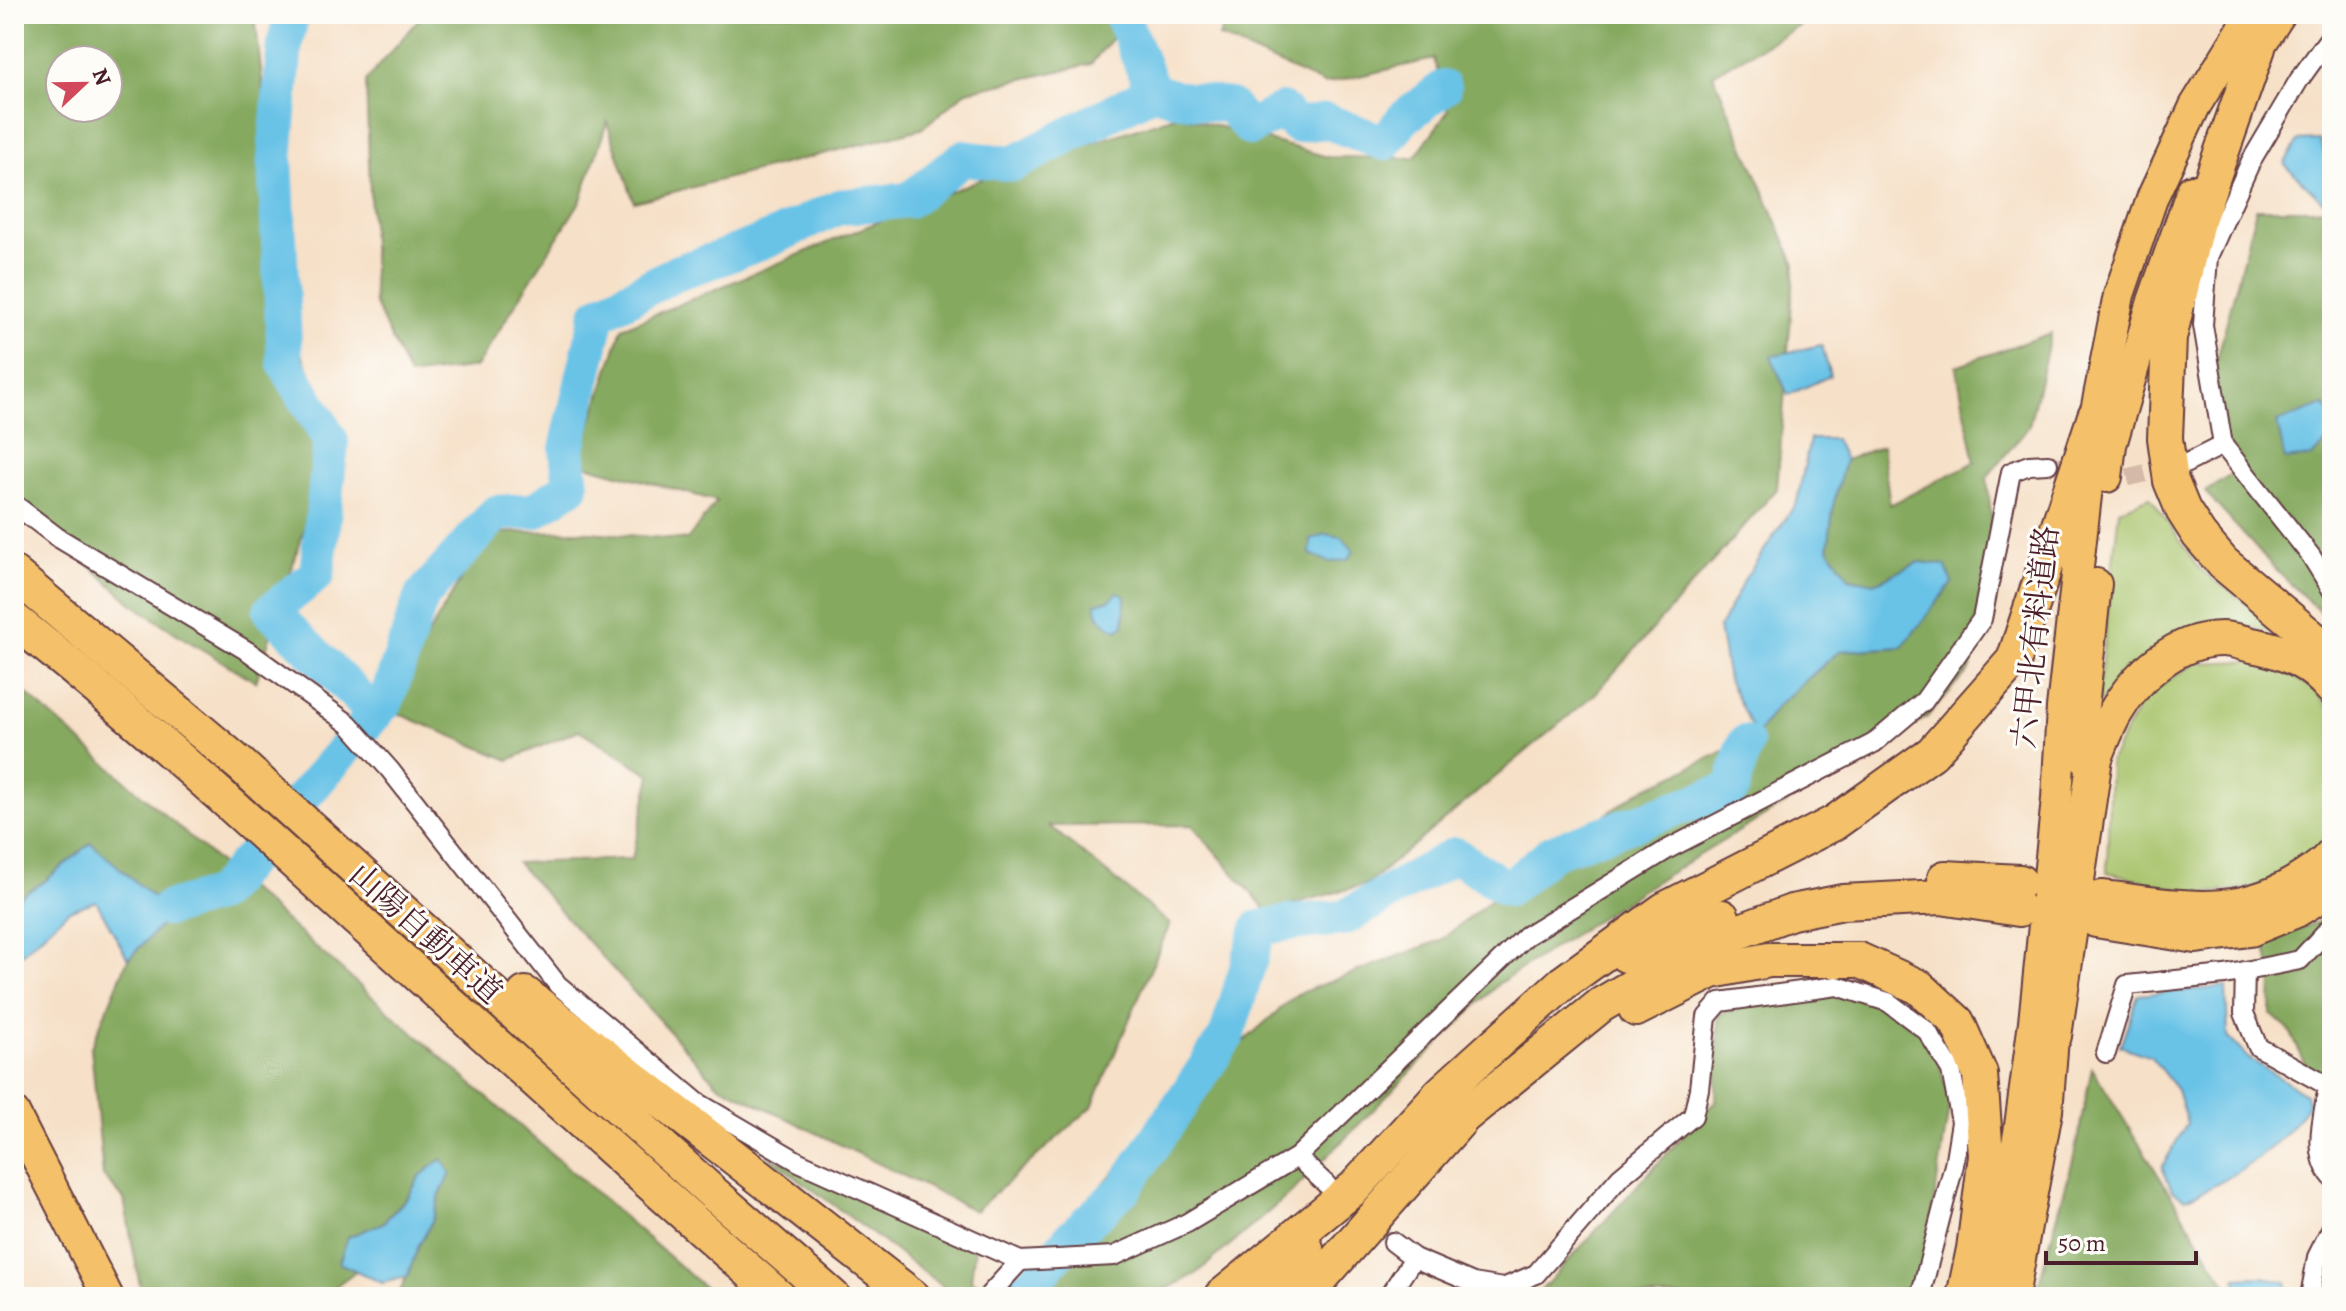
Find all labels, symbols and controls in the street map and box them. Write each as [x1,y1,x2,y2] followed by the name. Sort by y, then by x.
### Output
[44,44,124,124] north arrow
[85,64,119,90] text: N
[2001,523,2069,751] street label: 六甲北有料道路
[340,852,512,1014] street label: 山陽自動車道
[2046,1215,2196,1265] scale bar
[2058,1227,2106,1259] text: 50 m

